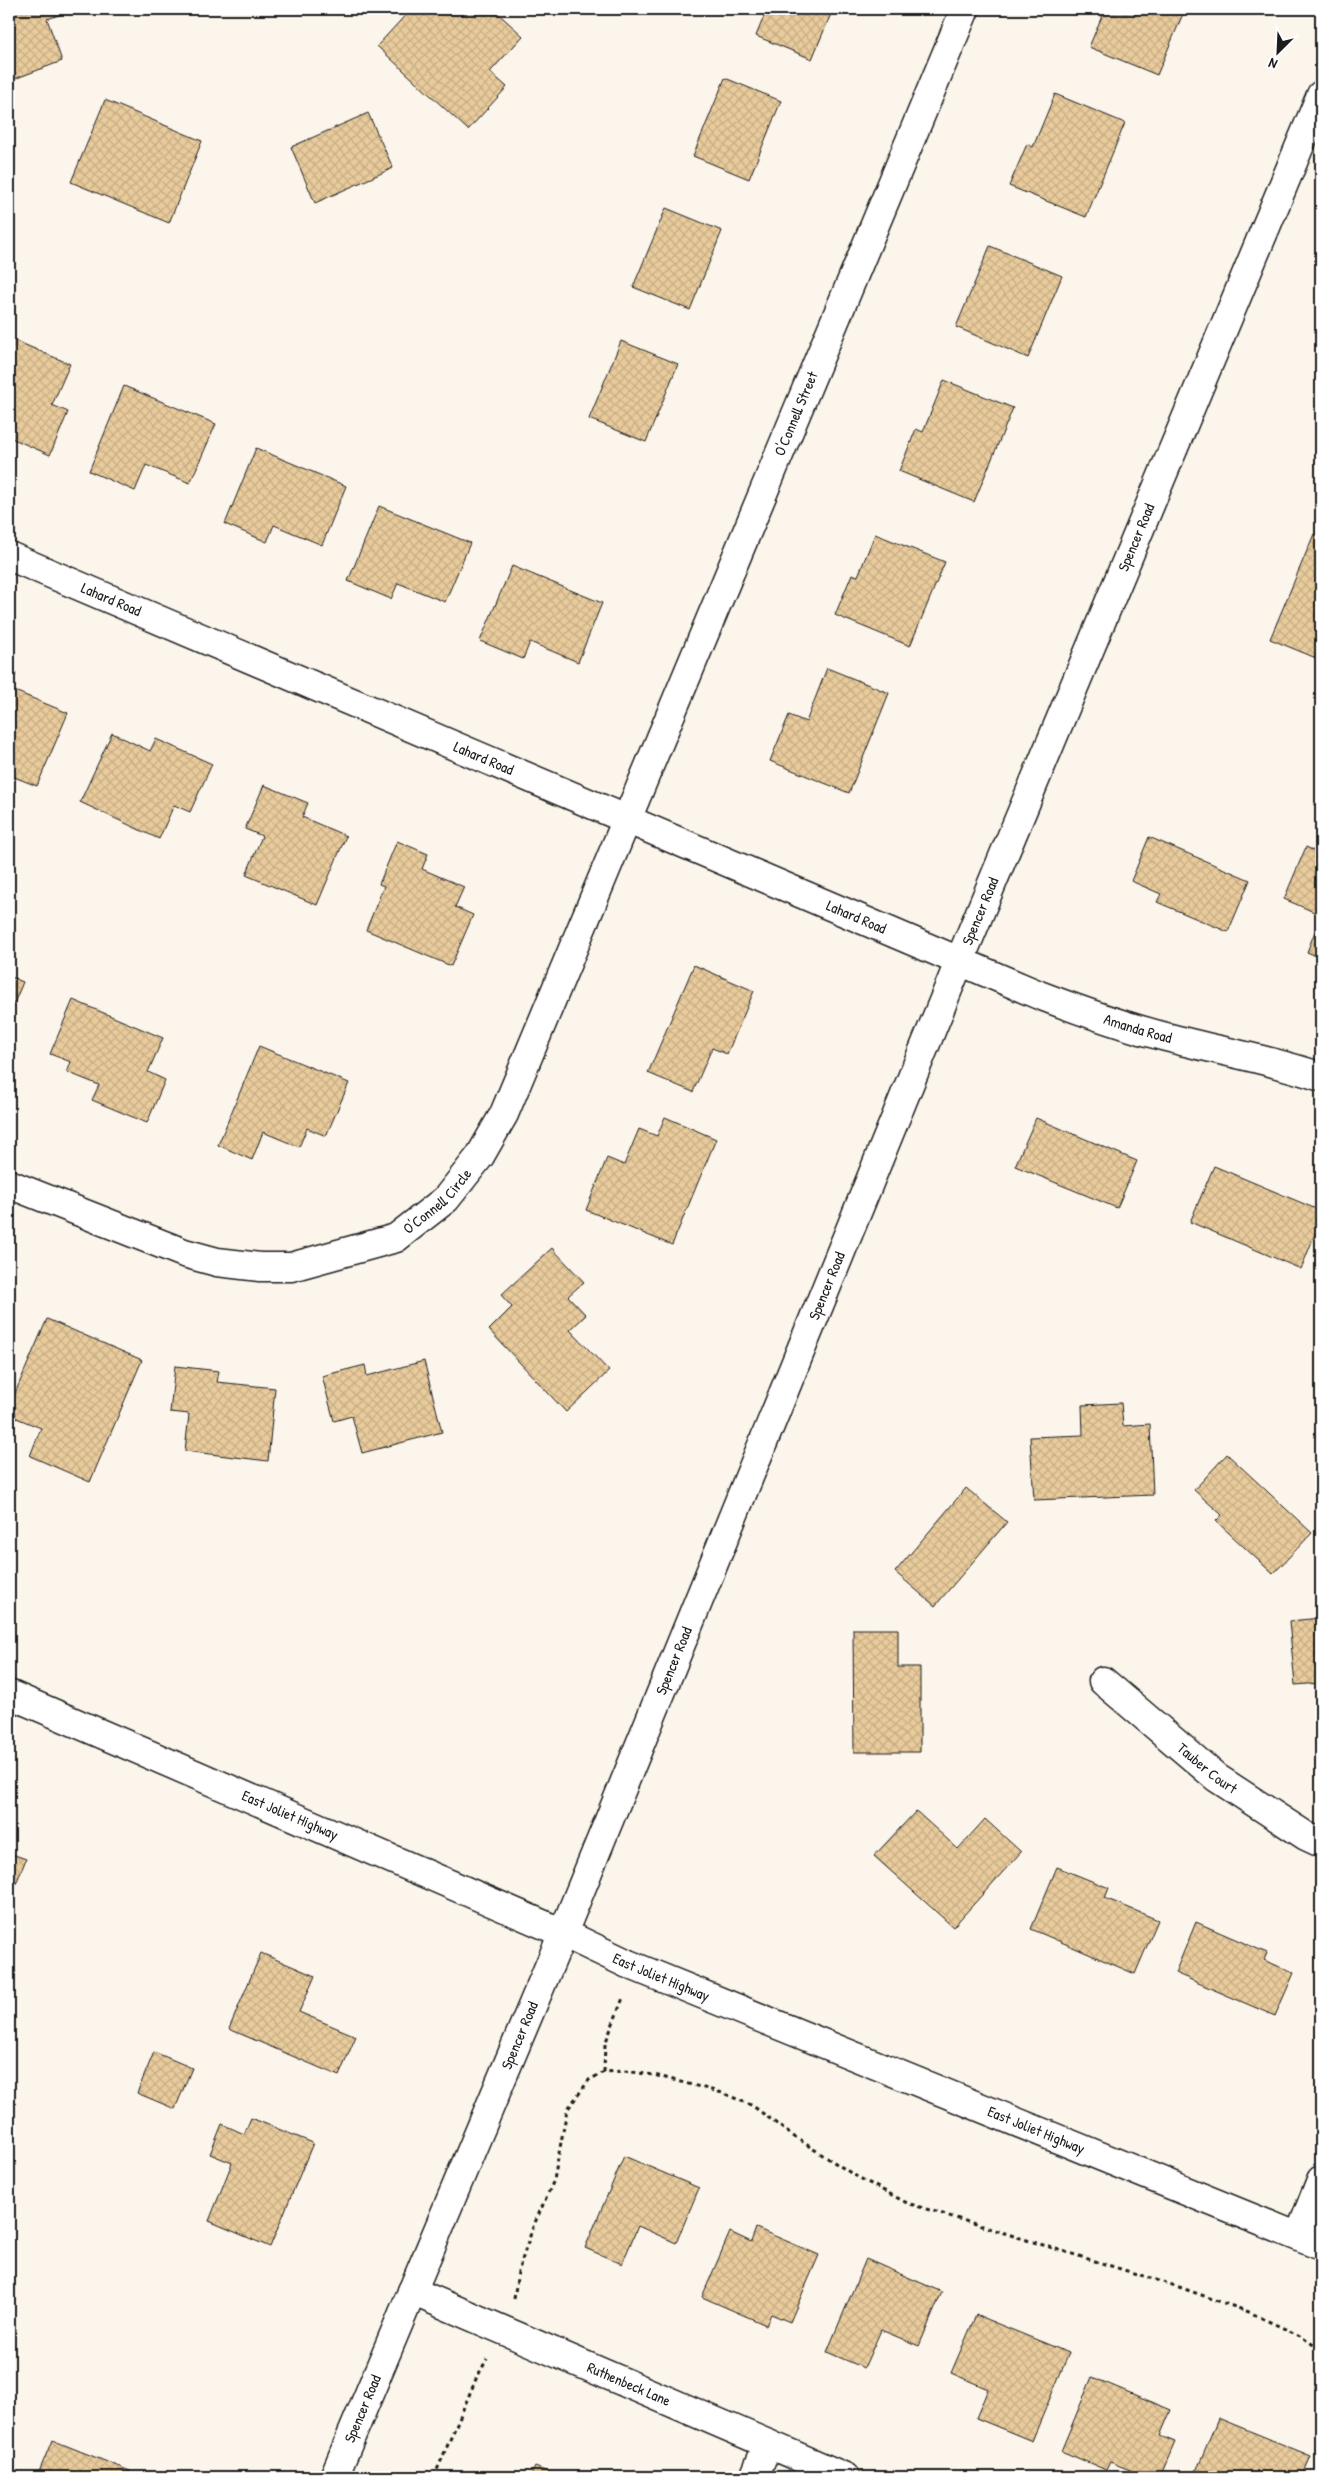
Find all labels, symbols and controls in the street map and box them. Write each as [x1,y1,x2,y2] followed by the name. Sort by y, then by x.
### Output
[1252,28,1302,78] north arrow
[1265,54,1280,75] text: N
[769,367,823,459] street label: O'Connell Street
[1112,500,1159,574] street label: Spencer Road
[78,577,145,621] street label: Lahard Road
[451,736,517,780] street label: Lahard Road
[956,874,1003,948] street label: Spencer Road
[823,895,890,939] street label: Lahard Road
[1101,1008,1174,1048] street label: Amanda Road
[398,1164,476,1239] street label: O'Connell Circle
[803,1249,850,1323] street label: Spencer Road
[650,1624,697,1698] street label: Spencer Road
[1173,1738,1242,1799] street label: Tauber Court
[239,1785,342,1845] street label: East Joliet Highway
[609,1947,713,2006] street label: East Joliet Highway
[496,1998,543,2072] street label: Spencer Road
[985,2100,1088,2159] street label: East Joliet Highway
[584,2356,674,2411] street label: Ruthenbeck Lane
[339,2371,386,2446] street label: Spencer Road

